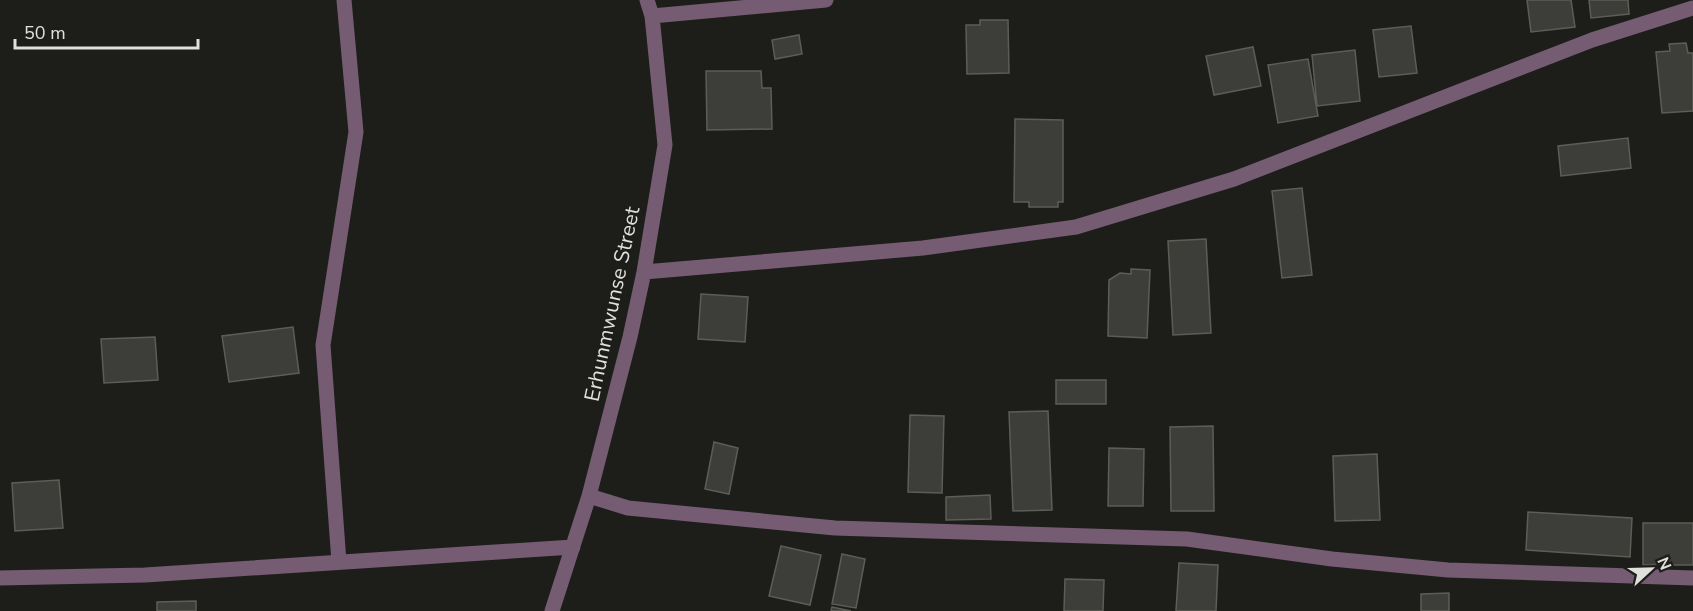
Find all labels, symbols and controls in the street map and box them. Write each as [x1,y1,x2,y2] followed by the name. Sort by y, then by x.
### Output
[15,12,198,50] scale bar
[24,21,66,45] text: 50 m
[578,203,646,404] street label: Erhunmwunse Street
[1621,539,1681,599] north arrow
[1652,554,1676,573] text: N

